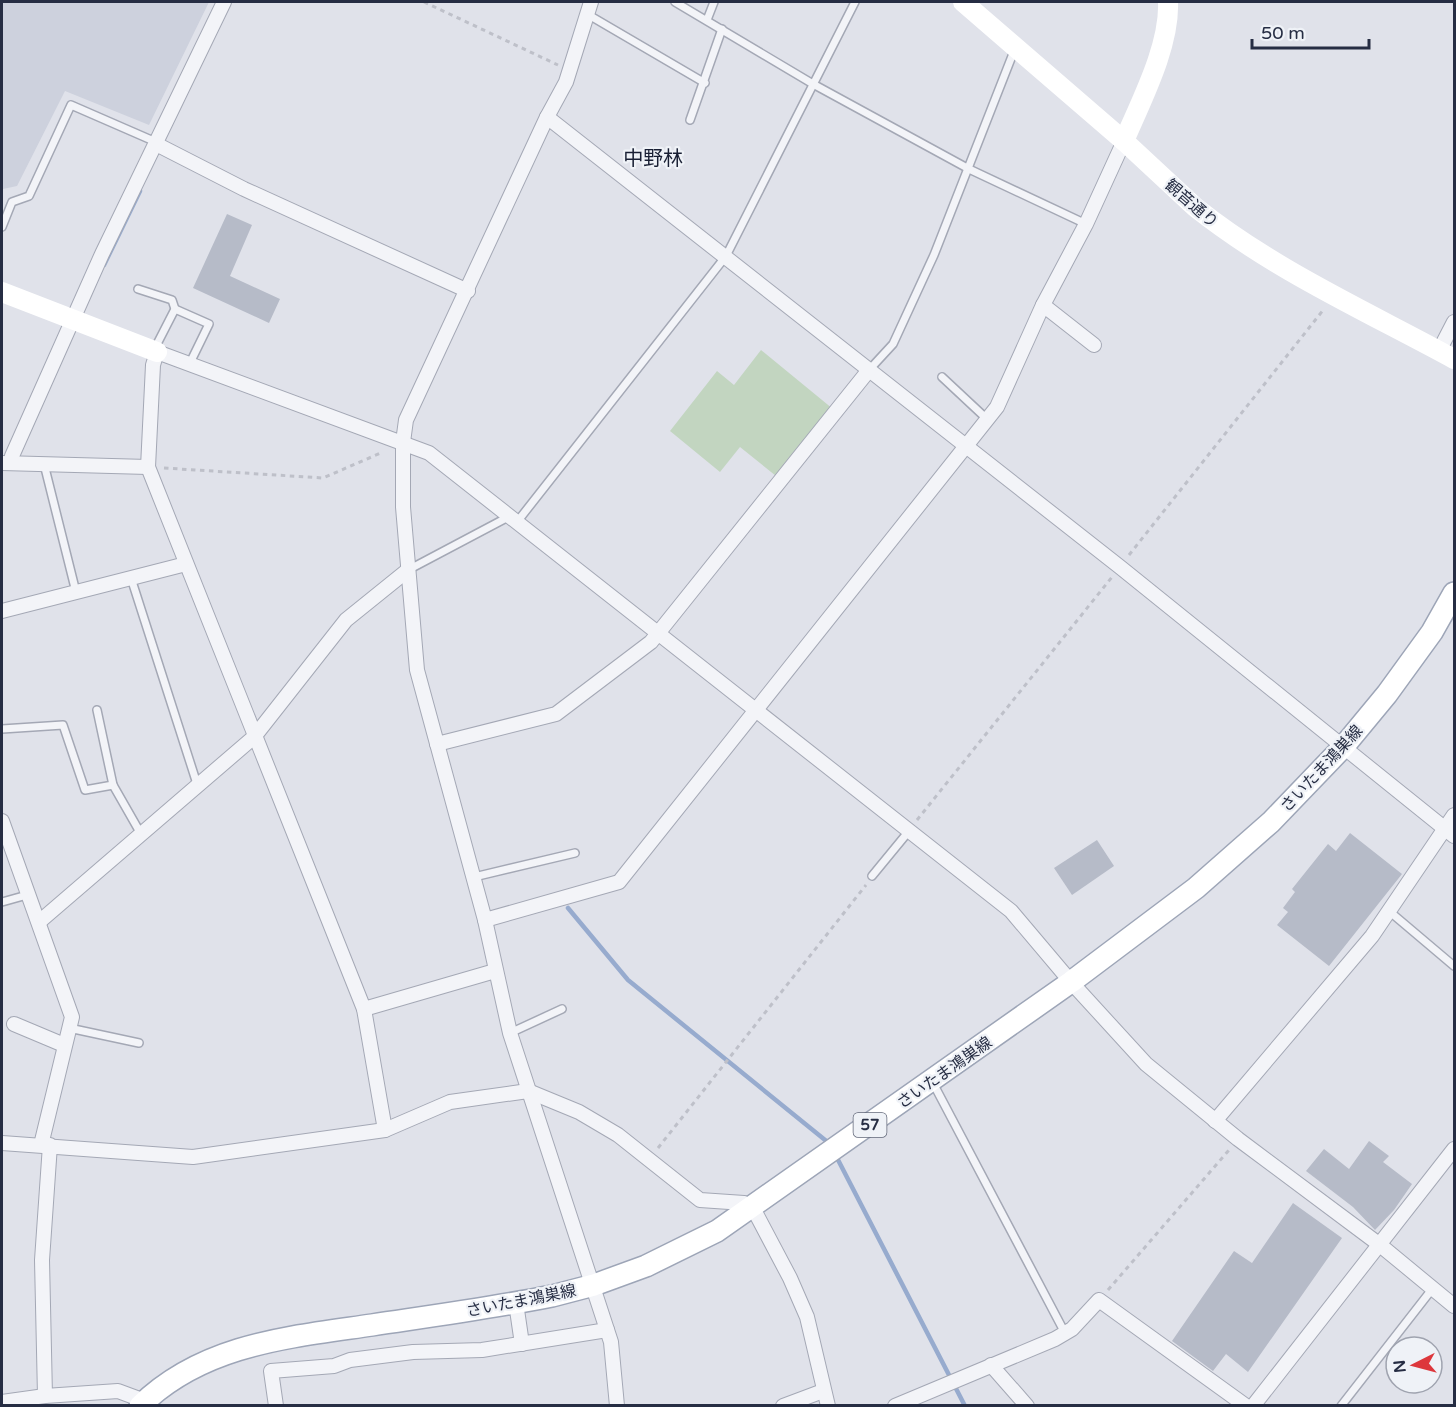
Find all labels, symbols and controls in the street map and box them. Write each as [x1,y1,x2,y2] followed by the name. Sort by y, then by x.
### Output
[1252,12,1369,50] scale bar
[1261,22,1305,44] text: 50 m
[623,147,683,171] district label: 中野林
[1161,175,1222,232] street label: 観音通り
[1276,721,1367,816] street label: さいたま鴻巣線
[893,1033,996,1113] street label: さいたま鴻巣線
[854,1113,886,1137] road number: 57
[465,1281,578,1321] street label: さいたま鴻巣線
[1384,1335,1444,1395] north arrow
[1389,1359,1411,1374] text: N

